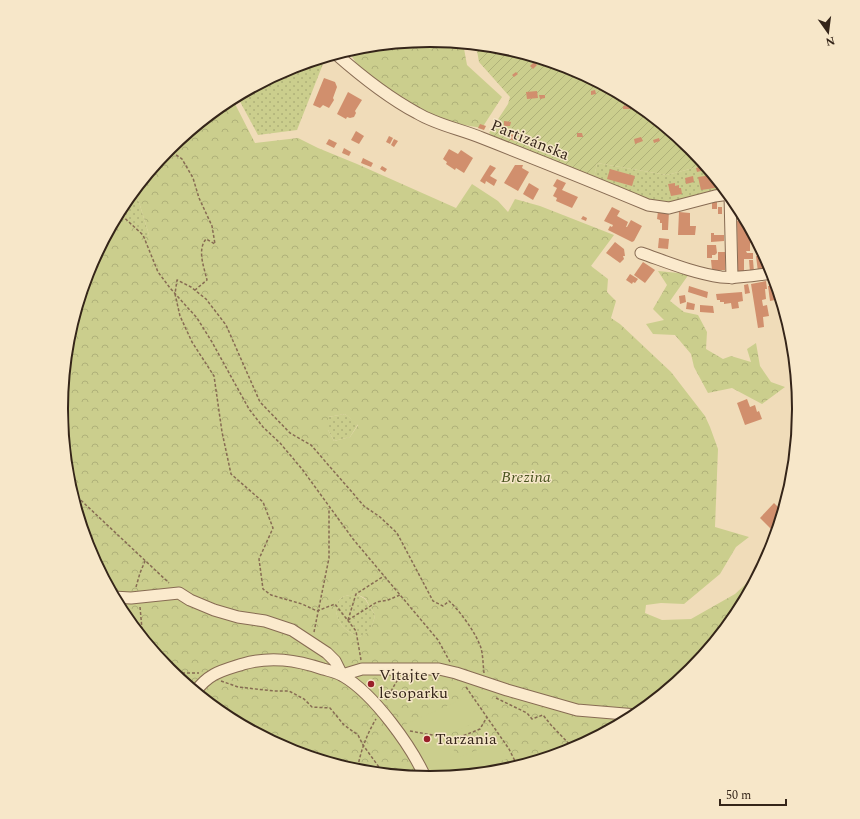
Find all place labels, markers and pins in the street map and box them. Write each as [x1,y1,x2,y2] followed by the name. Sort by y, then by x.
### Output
[379,663,448,705] place label: Vitajte v lesoparku
[366,679,376,689] marker: Vitajte v lesoparku
[435,727,497,751] place label: Tarzania
[422,734,432,744] marker: Tarzania

